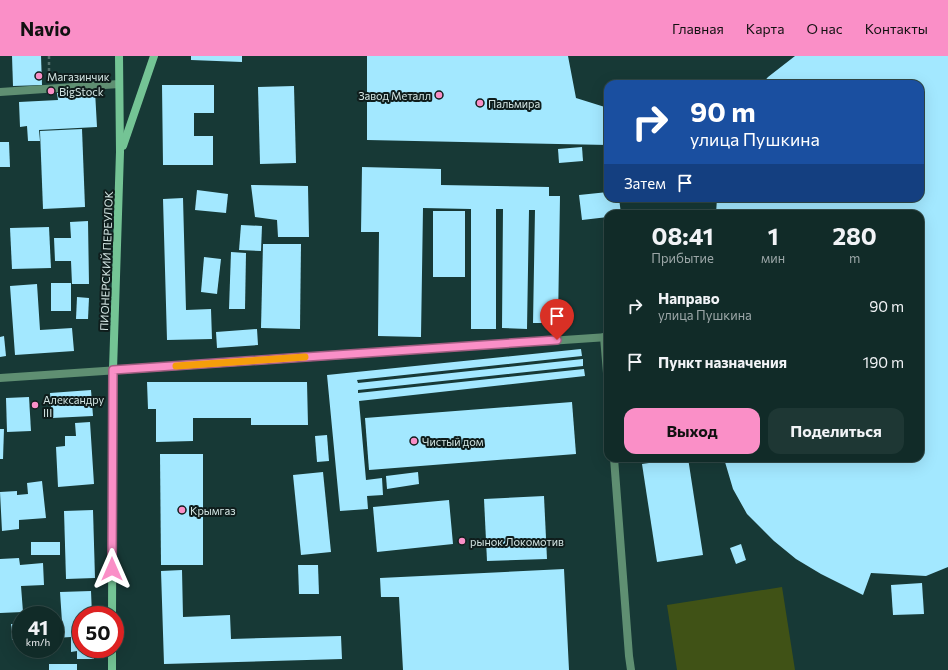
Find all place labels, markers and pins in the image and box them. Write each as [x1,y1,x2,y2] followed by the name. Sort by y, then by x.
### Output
[47,70,110,83] place label: Магазинчик
[34,71,44,81] marker: Магазинчик
[59,85,104,98] place label: BigStock
[46,86,56,96] marker: BigStock
[358,89,431,102] place label: Завод Металл
[434,90,444,100] marker: Завод Металл
[488,97,540,110] place label: Пальмира
[475,98,485,108] marker: Пальмира
[540,299,574,340] pin
[43,393,105,419] place label: Александру III
[30,400,40,410] marker: Александру III
[422,435,484,448] place label: Чистый дом
[409,436,419,446] marker: Чистый дом
[190,504,235,517] place label: Крымгаз
[177,505,187,515] marker: Крымгаз
[470,535,564,548] place label: рынок Локомотив
[457,536,467,546] marker: рынок Локомотив

